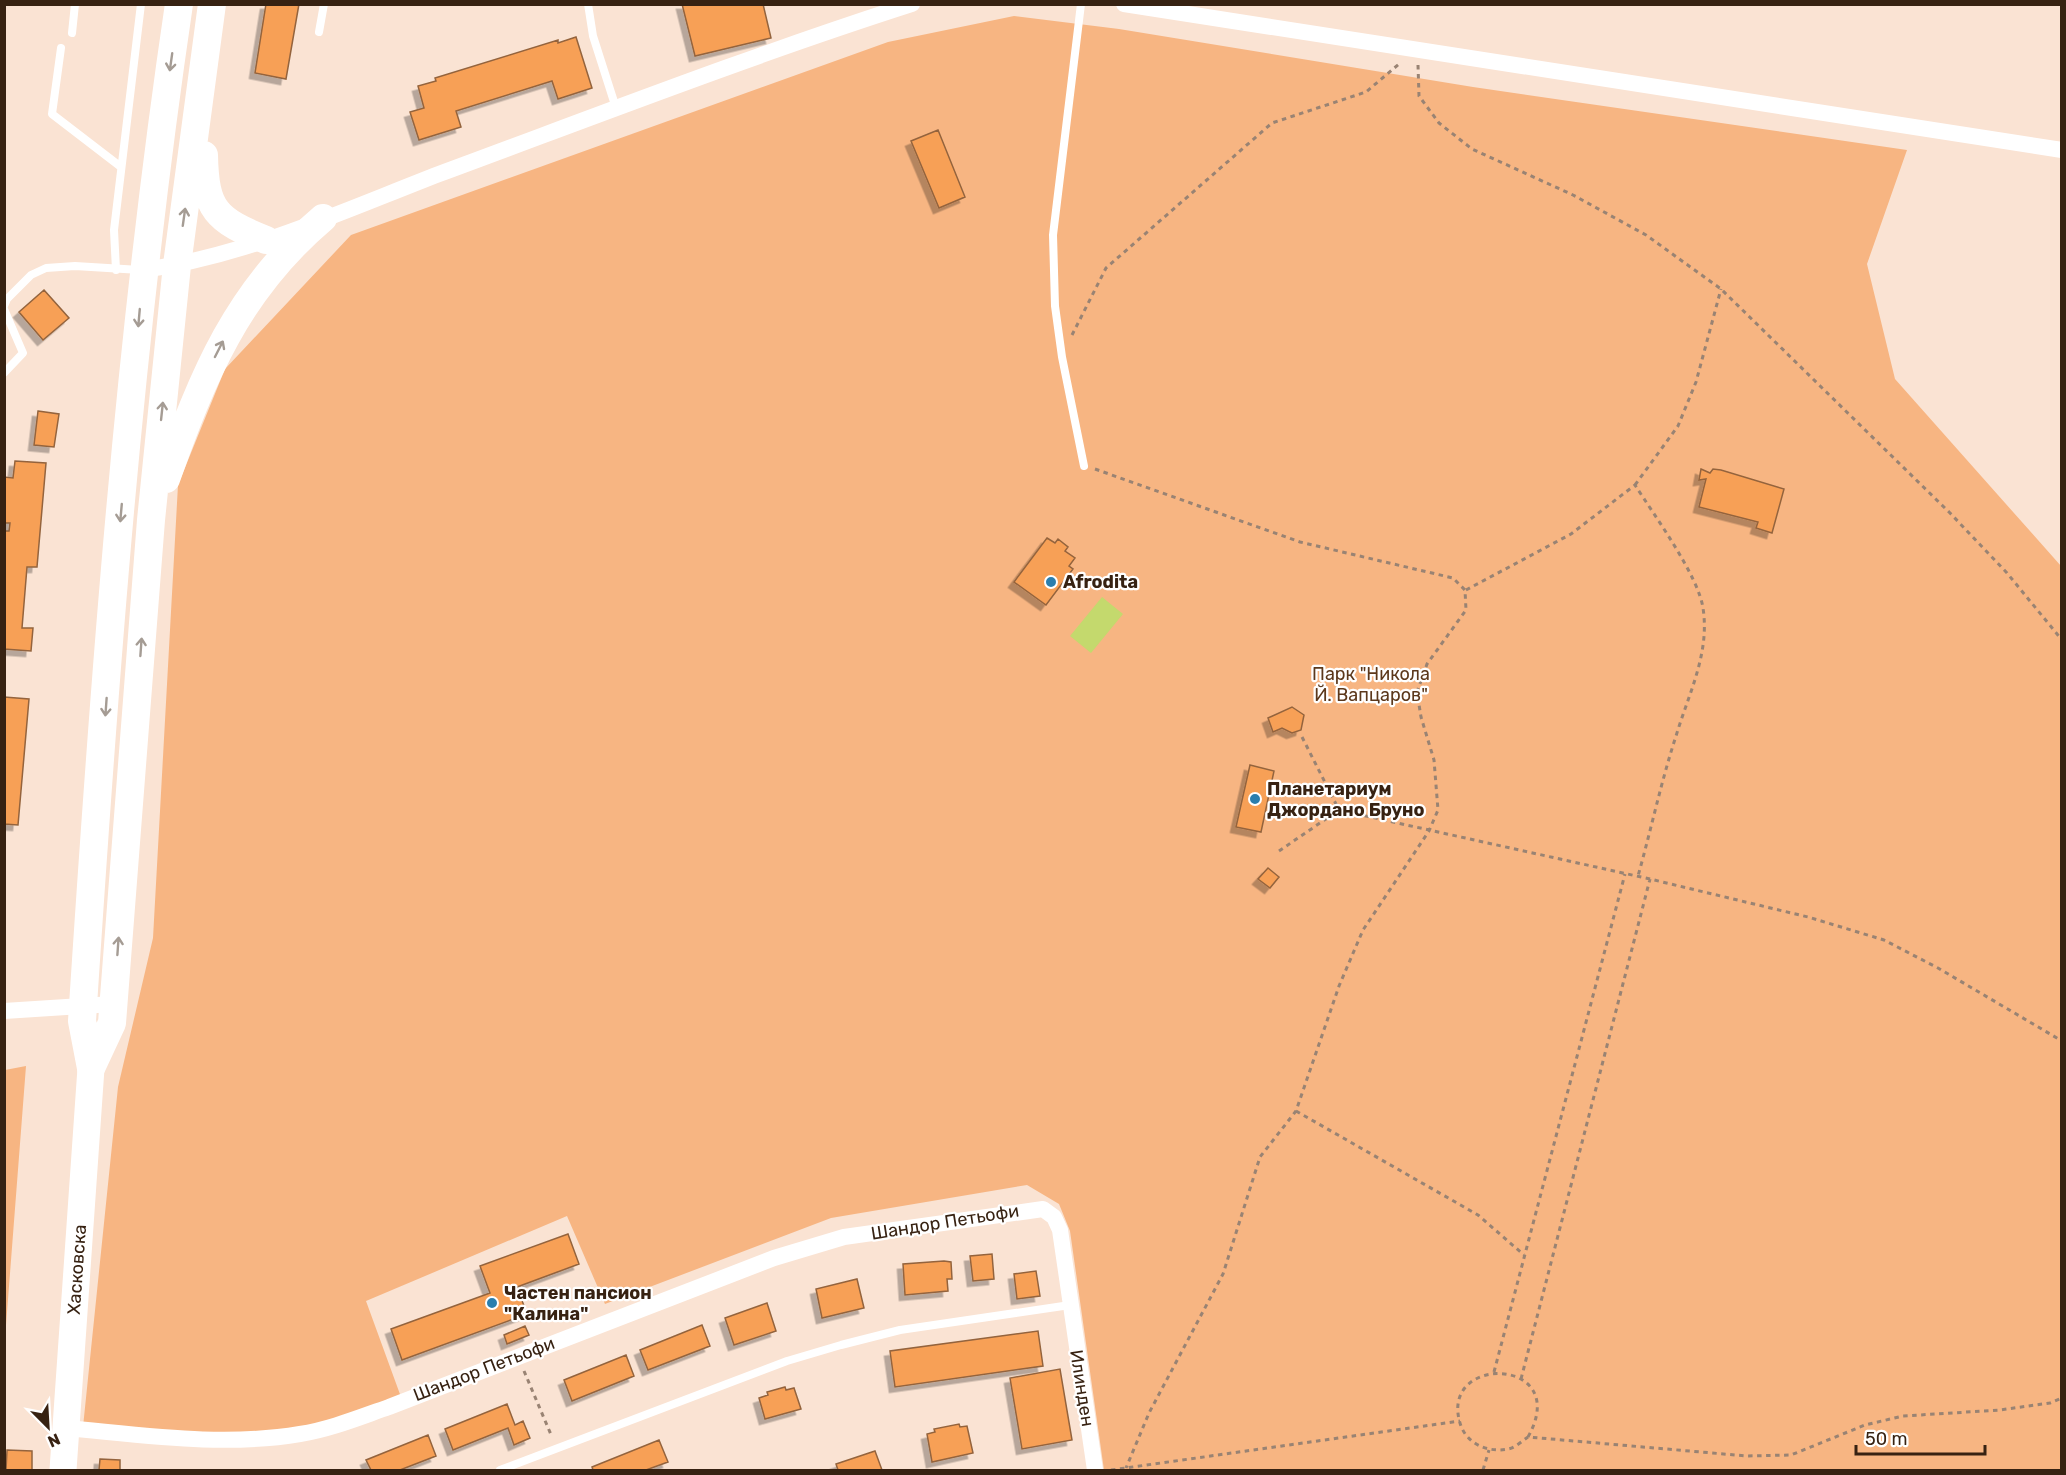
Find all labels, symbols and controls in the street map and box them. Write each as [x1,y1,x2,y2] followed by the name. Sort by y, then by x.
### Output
[165,52,176,72] one-way arrow
[179,208,190,228] one-way arrow
[133,308,144,328] one-way arrow
[214,340,225,358] one-way arrow
[157,402,168,421] one-way arrow
[115,502,126,522] one-way arrow
[1063,571,1138,593] place label: Afrodita
[1044,575,1058,589] marker: Afrodita
[136,638,147,658] one-way arrow
[1312,663,1430,706] park label: Парк "Никола Й. Вапцаров"
[100,697,111,716] one-way arrow
[1267,778,1425,821] place label: Планетариум Джордано Бруно
[1248,792,1262,806] marker: Планетариум Джордано Бруно
[113,937,124,957] one-way arrow
[869,1199,1021,1245] street label: Шандор Петьофи
[63,1224,91,1315] street label: Хасковска
[504,1282,652,1325] place label: Частен пансион "Калина"
[485,1296,499,1310] marker: Частен пансион "Калина"
[410,1332,558,1406] street label: Шандор Петьофи
[1065,1348,1099,1428] street label: Илинден
[18,1397,78,1457] north arrow
[1856,1418,1985,1456] scale bar
[1865,1428,1908,1450] text: 50 m
[45,1429,63,1451] text: N

